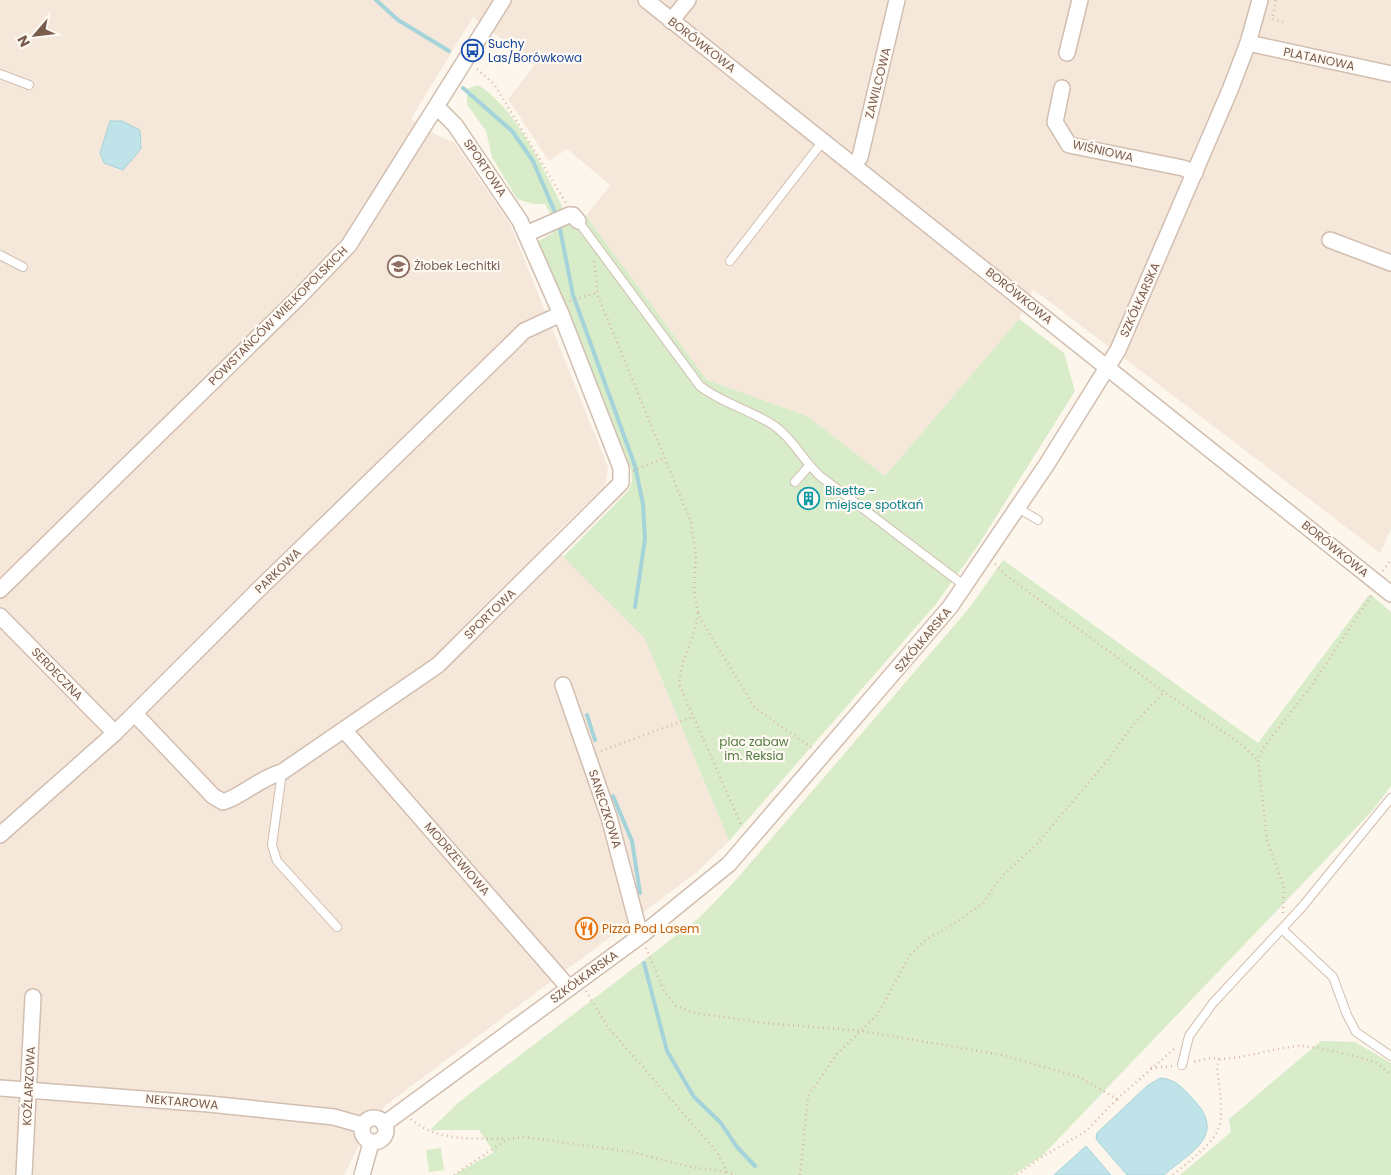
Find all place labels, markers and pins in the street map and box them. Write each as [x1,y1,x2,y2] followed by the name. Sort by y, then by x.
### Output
[488,35,582,66] place label: Suchy Las/Borówkowa
[460,39,484,63] bus stop icon: Suchy Las/Borówkowa
[386,254,410,278] school or university icon: Żłobek Lechitki
[414,257,500,274] place label: Żłobek Lechitki
[825,482,923,513] place label: Bisette - miejsce spotkań
[797,486,821,510] building icon: Bisette - miejsce spotkań
[574,917,598,941] restaurant icon: Pizza Pod Lasem
[602,920,699,937] place label: Pizza Pod Lasem

